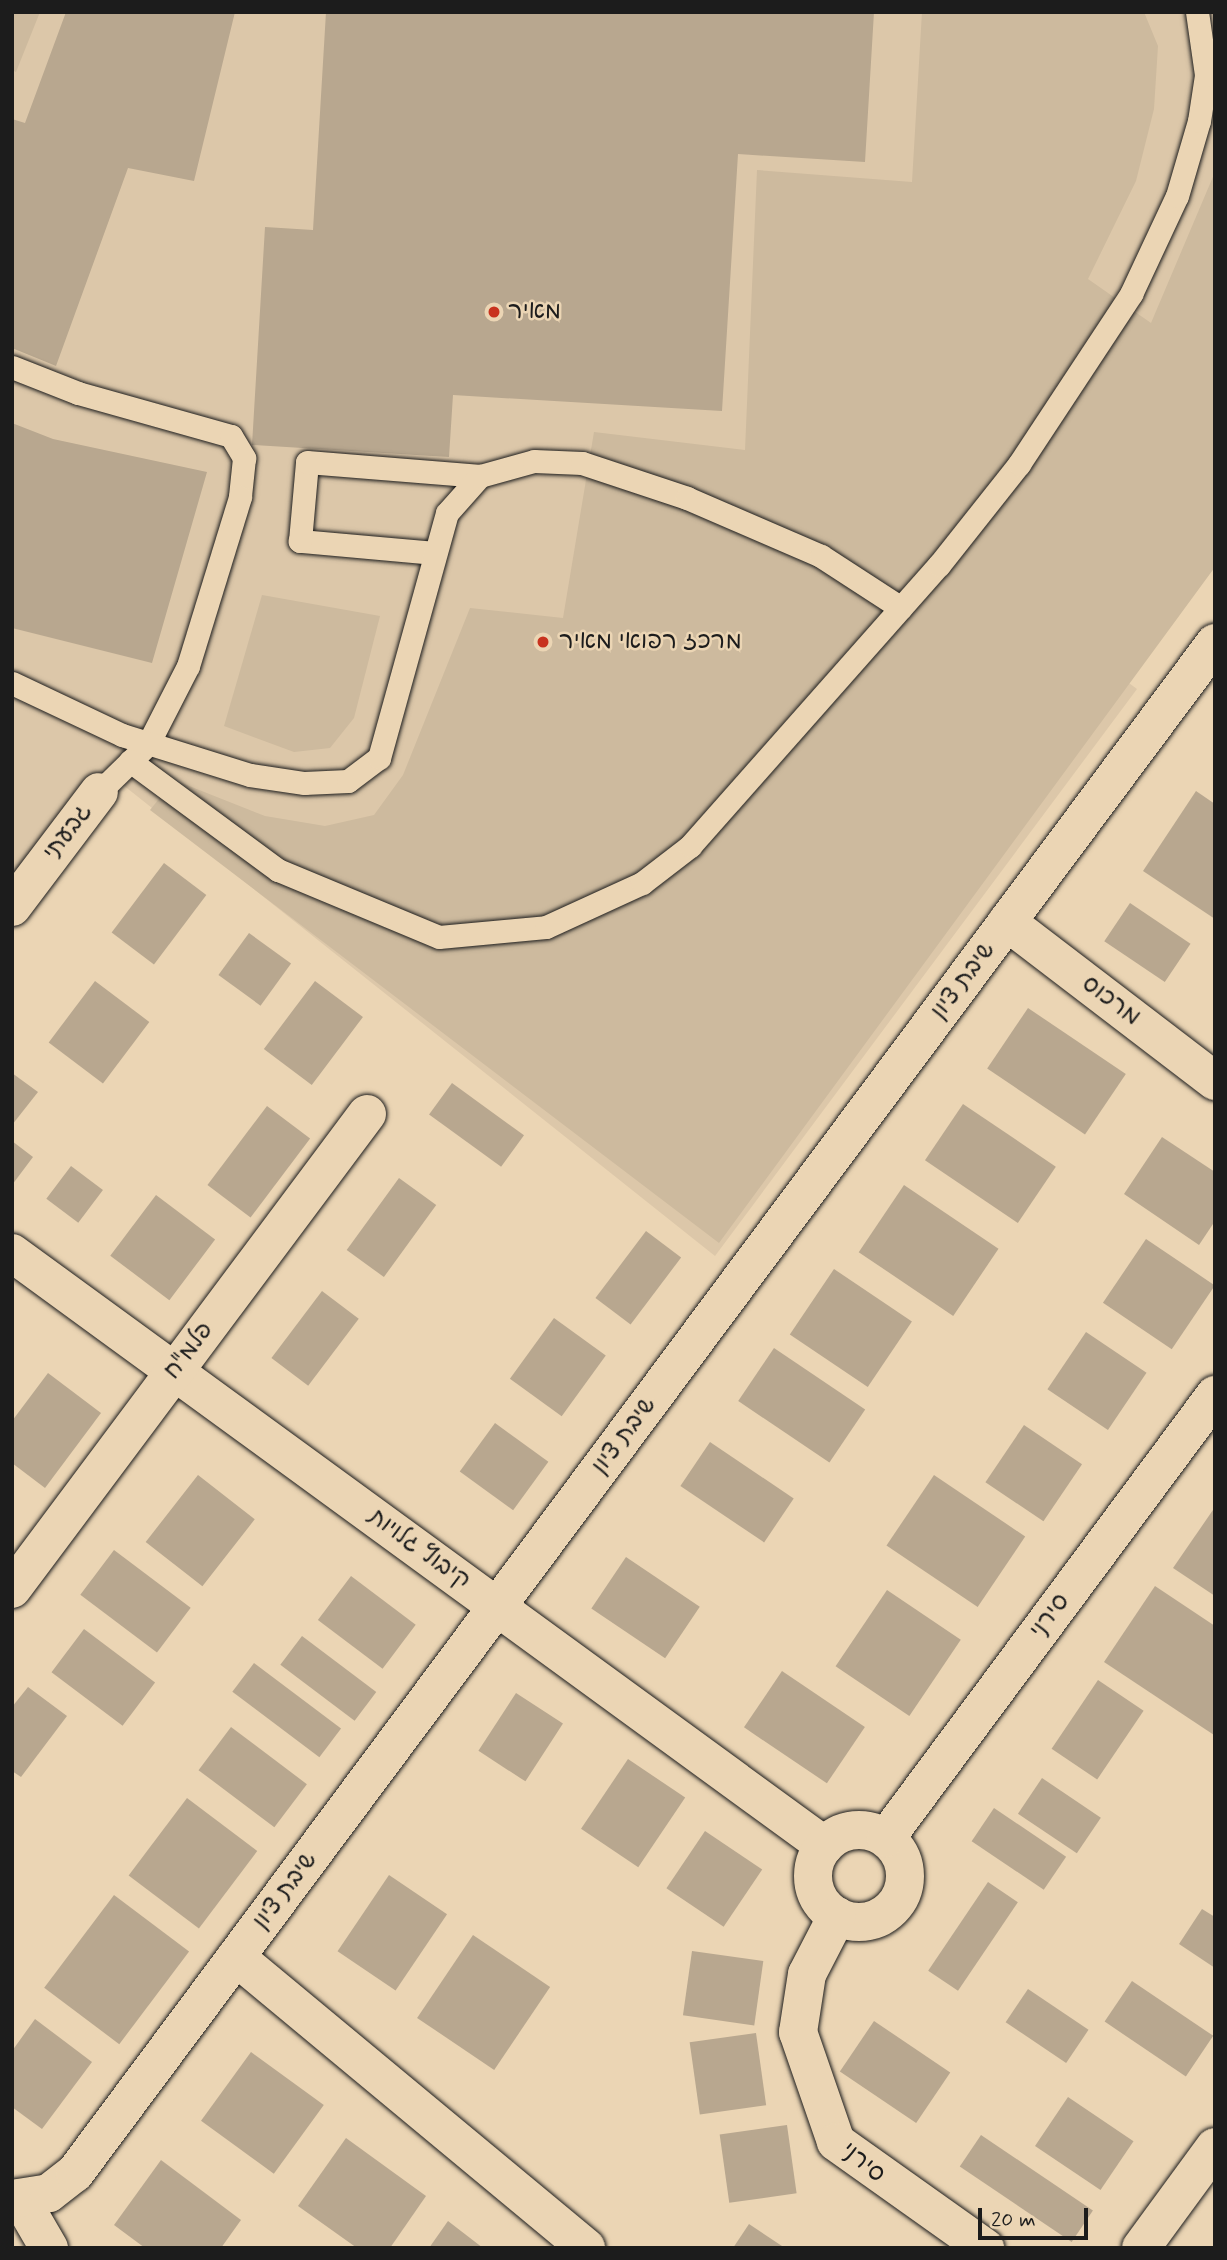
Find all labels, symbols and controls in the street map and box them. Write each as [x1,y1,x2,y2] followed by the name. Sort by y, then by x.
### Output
[508,298,561,326] place label: מאיר
[486,304,502,320] marker: מאיר
[559,628,742,656] place label: מרכז רפואי מאיר
[533,632,553,652] marker: מרכז רפואי מאיר
[37,798,99,866] street label: גבעתי
[925,937,1001,1025] street label: שיבת ציון
[1076,970,1146,1032] street label: מרכוס
[158,1317,220,1385] street label: פלמ"ח
[586,1392,662,1480] street label: שיבת ציון
[362,1502,476,1596] street label: קיבוץ גלויות
[1024,1588,1076,1644] street label: סירני
[247,1847,323,1935] street label: שיבת ציון
[835,2137,891,2189] street label: סירני
[982,2194,1092,2238] scale bar
[991,2206,1036,2234] text: 20 m

